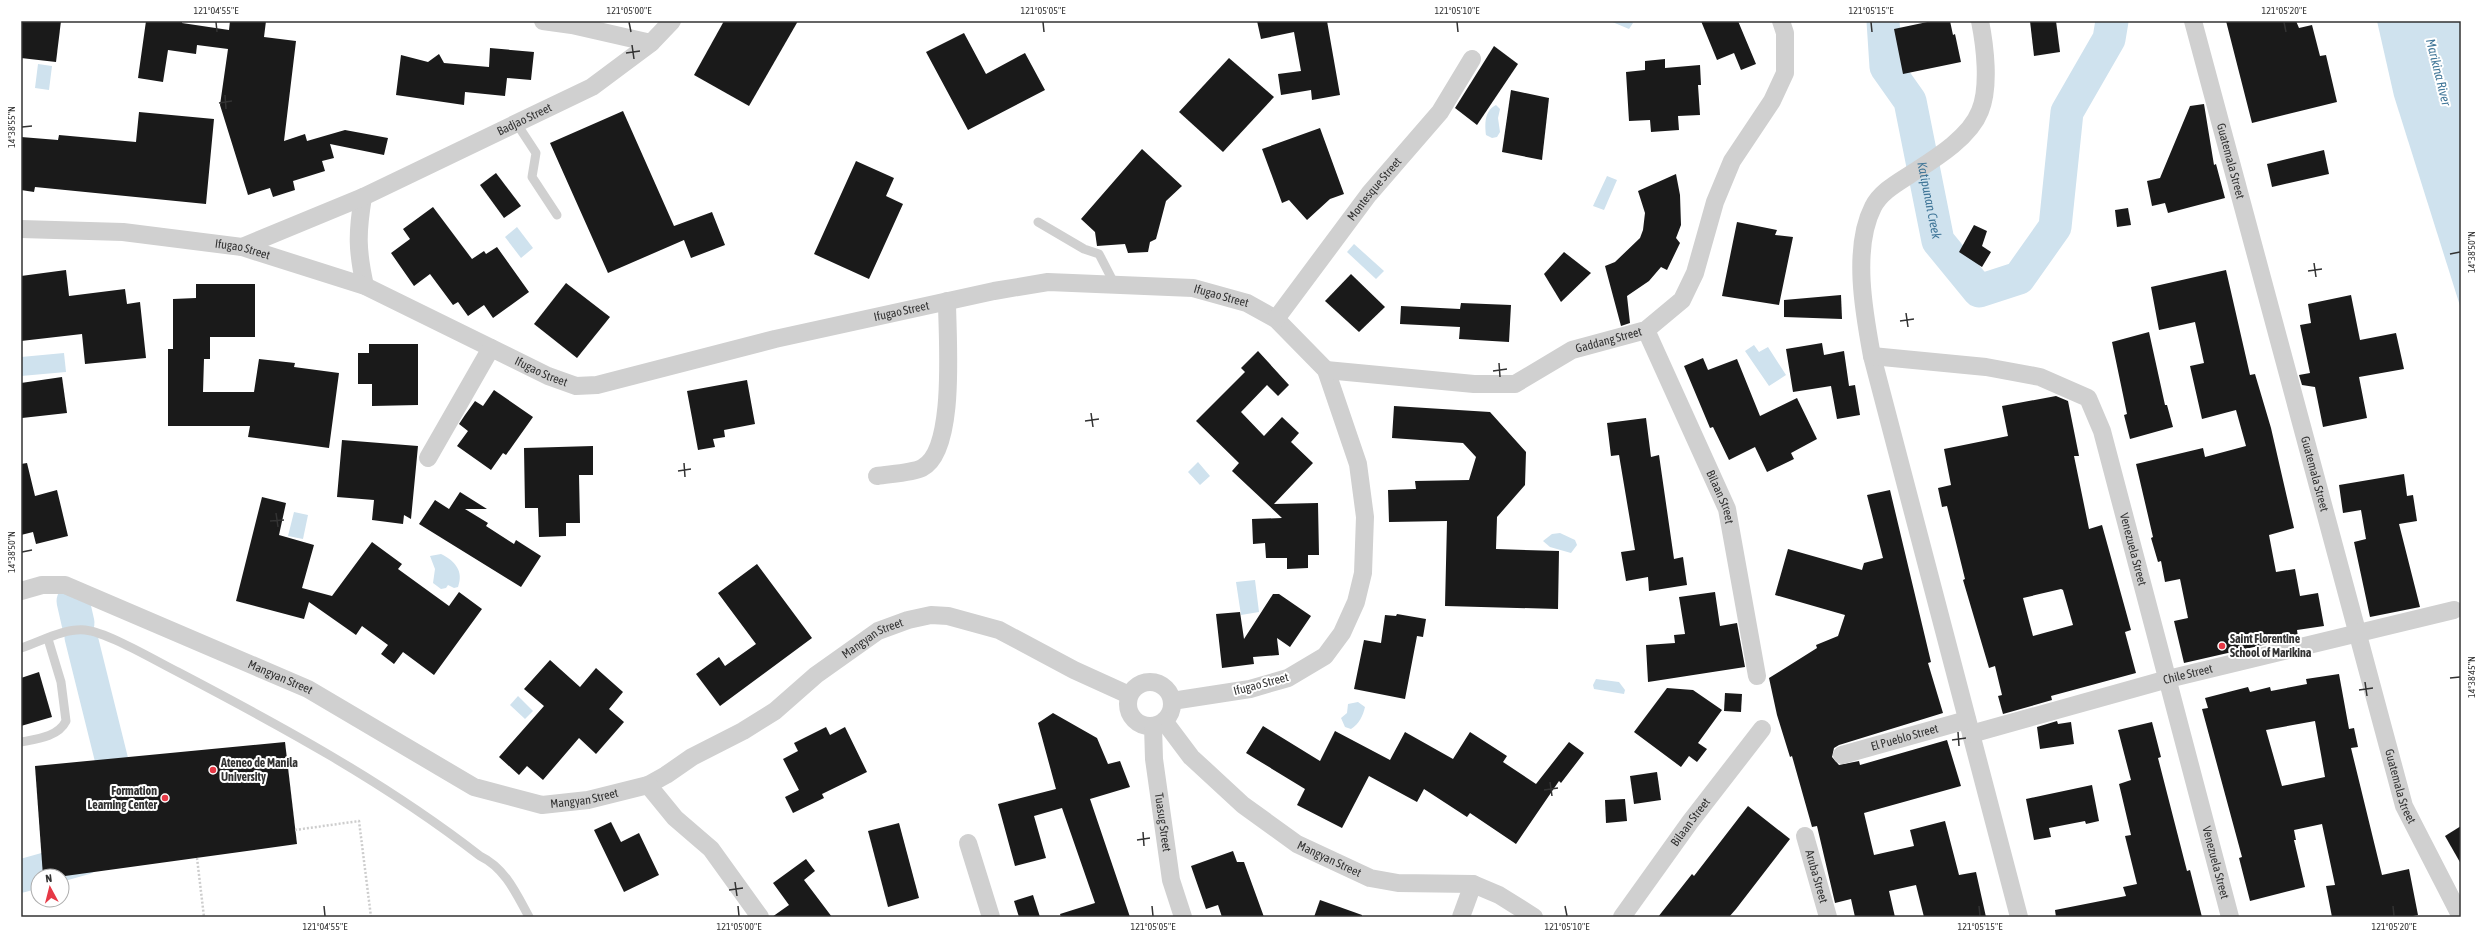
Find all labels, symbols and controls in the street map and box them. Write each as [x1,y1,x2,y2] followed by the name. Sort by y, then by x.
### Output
[194,5,239,16] text: 121°04'55"E
[607,5,652,16] text: 121°05'00"E
[1021,5,1066,16] text: 121°05'05"E
[1435,5,1480,16] text: 121°05'10"E
[1849,5,1894,16] text: 121°05'15"E
[2262,5,2307,16] text: 121°05'20"E
[2423,37,2454,108] water label: Marikina River
[495,100,555,139] street label: Badjao Street
[6,106,17,148] text: 14°38'55"N
[2214,122,2248,201] street label: Guatemala Street
[1345,154,1405,224] street label: Montesque Street
[1914,160,1944,241] water label: Katipunan Creek
[2466,231,2477,273] text: 14°38'50"N
[214,237,272,263] street label: Ifugao Street
[1192,282,1251,310] street label: Ifugao Street
[872,298,931,324] street label: Ifugao Street
[1574,324,1644,356] street label: Gaddang Street
[512,354,570,390] street label: Ifugao Street
[2298,435,2332,514] street label: Guatemala Street
[1703,468,1737,525] street label: Bilaan Street
[2117,511,2150,588] street label: Venezuela Street
[6,531,17,573] text: 14°38'50"N
[839,615,906,661] street label: Mangyan Street
[2230,632,2312,660] place label: Saint Florentine School of Marikina
[2217,641,2227,651] marker: Saint Florentine School of Marikina
[2466,656,2477,698] text: 14°38'45"N
[246,657,316,697] street label: Mangyan Street
[2161,661,2215,687] street label: Chile Street
[1232,670,1291,698] street label: Ifugao Street
[1869,721,1940,754] street label: El Pueblo Street
[2382,748,2419,827] street label: Guatemala Street
[220,756,298,784] place label: Ateneo de Manila University
[208,765,218,775] marker: Ateneo de Manila University
[88,784,157,812] place label: Formation Learning Center
[549,786,620,811] street label: Mangyan Street
[1152,792,1174,853] street label: Tuasug Street
[160,793,170,803] marker: Formation Learning Center
[1668,795,1713,849] street label: Bilaan Street
[2199,825,2232,901] street label: Venezuela Street
[1295,838,1364,880] street label: Mangyan Street
[1802,848,1831,905] street label: Aruba Street
[30,868,70,908] north arrow
[45,872,53,884] text: N
[303,921,348,932] text: 121°04'55"E
[717,921,762,932] text: 121°05'00"E
[1131,921,1176,932] text: 121°05'05"E
[1545,921,1590,932] text: 121°05'10"E
[1958,921,2003,932] text: 121°05'15"E
[2372,921,2417,932] text: 121°05'20"E

